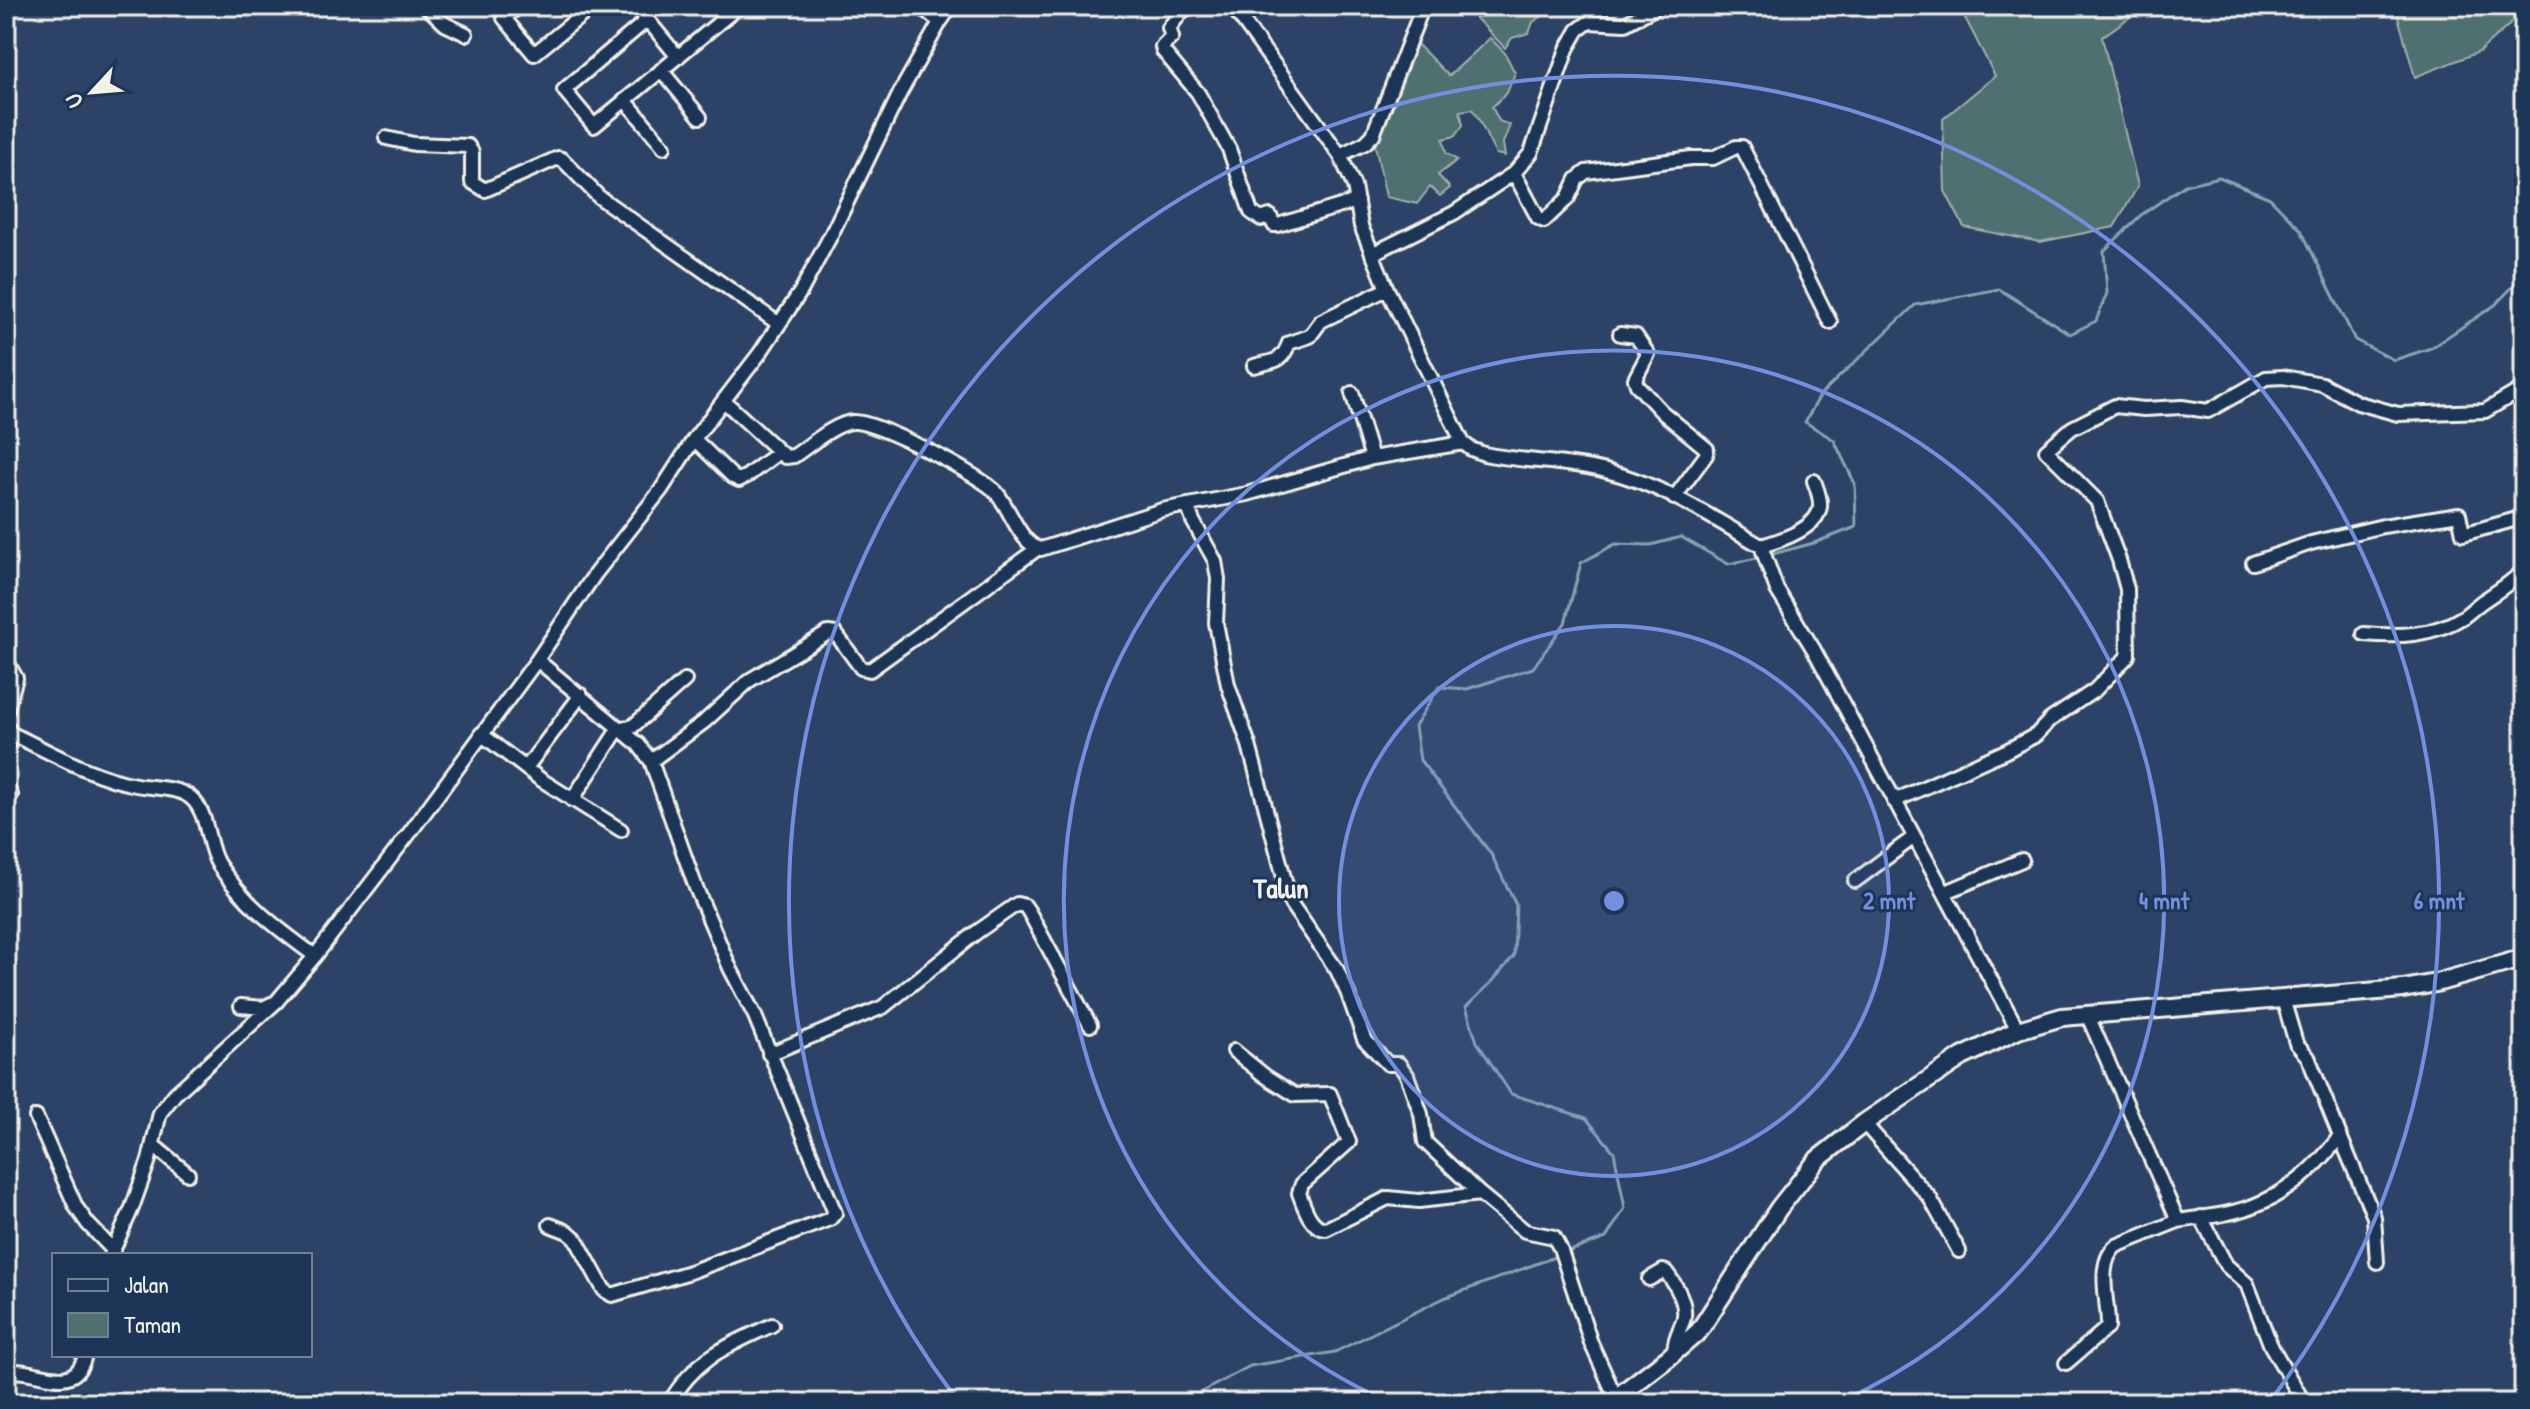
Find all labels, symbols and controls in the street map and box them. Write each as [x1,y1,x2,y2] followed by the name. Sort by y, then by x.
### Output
[52,52,132,132] north arrow
[58,89,90,113] text: U
[1252,869,1309,907] district label: Talun
[1863,884,1916,916] text: 2 mnt
[2139,884,2190,916] text: 4 mnt
[2414,884,2465,916] text: 6 mnt
[1600,887,1628,915] centre of rings
[52,1253,312,1357] legend
[124,1268,169,1300] text: Jalan
[124,1308,181,1340] text: Taman

